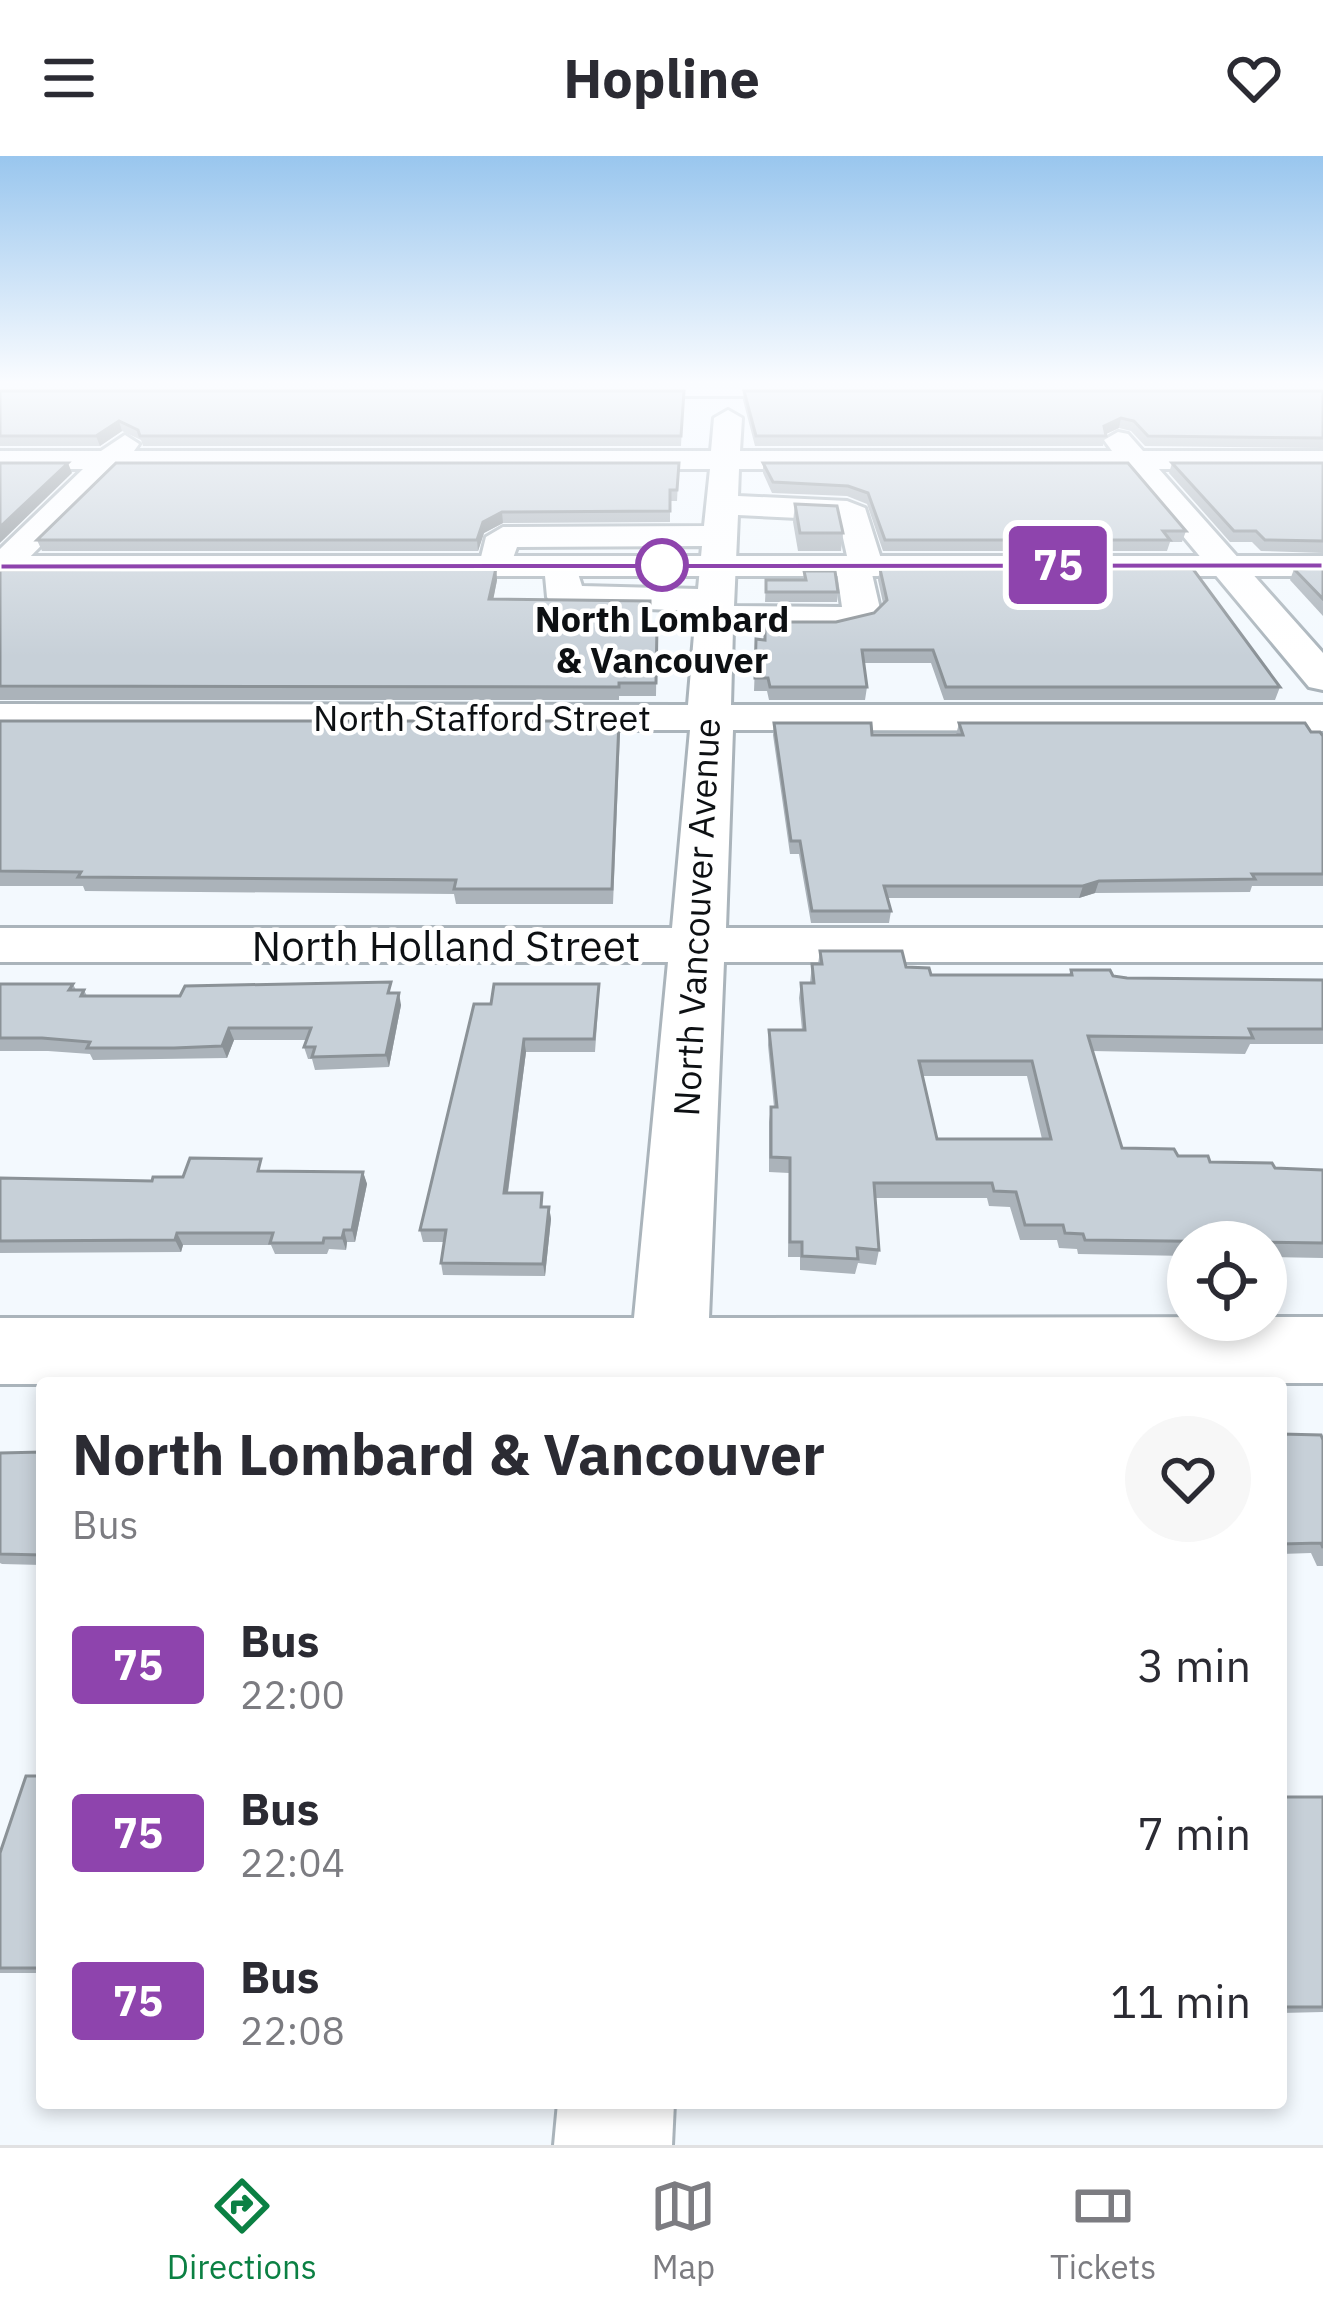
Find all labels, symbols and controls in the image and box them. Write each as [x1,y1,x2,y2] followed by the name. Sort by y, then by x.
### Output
[563,43,760,113] text: Hopline
[36,45,102,111] icon: menu
[1221,45,1287,111] icon: heart
[1004,526,1112,604] line badge: 75
[1033,537,1083,592] text: 75
[637,540,687,590] marker: North Lombard & Vancouver
[535,595,789,683] place label: North Lombard & Vancouver
[313,694,651,741] street label: North Stafford Street
[662,717,730,1117] street label: North Vancouver Avenue
[252,918,640,973] street label: North Holland Street
[1167,1221,1287,1341] map controls
[1167,1221,1287,1341] button: locate
[1125,1416,1251,1542] button: heart
[72,1417,825,1491] text: North Lombard & Vancouver
[72,1499,139,1550] text: Bus
[240,1611,320,1669] text: Bus
[1137,1636,1251,1694] text: 3 min
[113,1637,163,1692] text: 75
[240,1669,345,1720] text: 22:00
[240,1779,320,1837] text: Bus
[1137,1804,1251,1862] text: 7 min
[113,1805,163,1860] text: 75
[240,1837,345,1888] text: 22:04
[240,1947,320,2005] text: Bus
[1110,1972,1251,2030] text: 11 min
[113,1973,163,2028] text: 75
[240,2005,345,2056] text: 22:08
[167,2173,317,2288] tab: Directions
[650,2173,716,2288] tab: Map
[1050,2173,1156,2288] tab: Tickets

